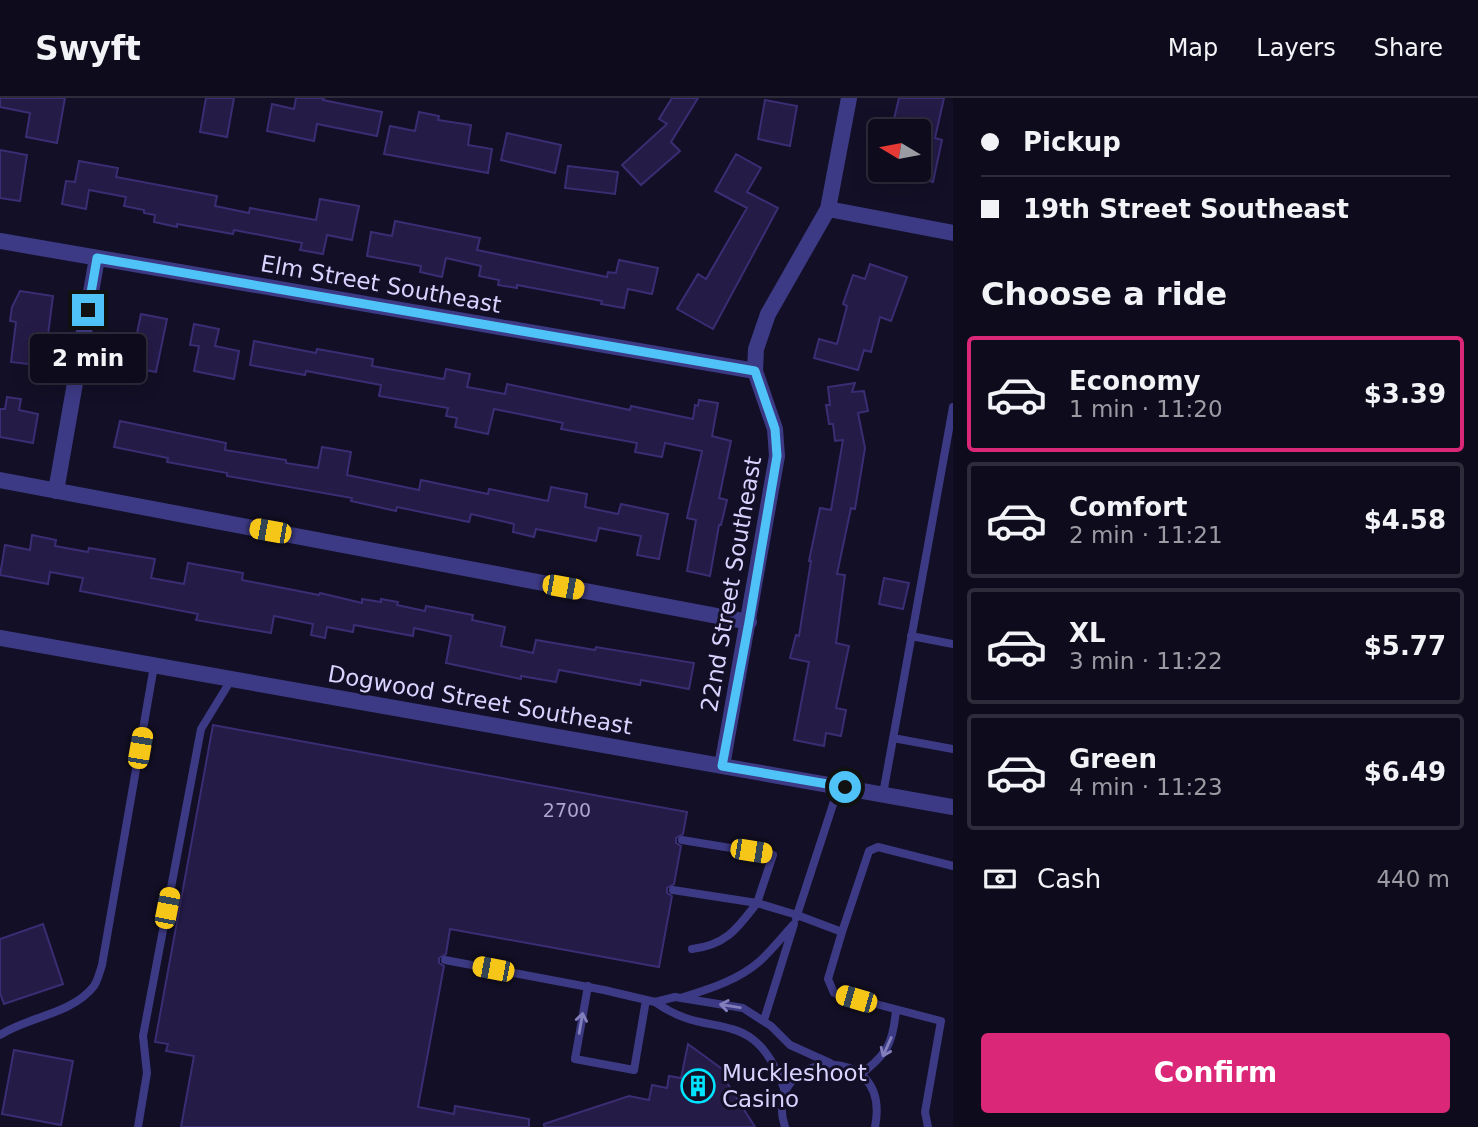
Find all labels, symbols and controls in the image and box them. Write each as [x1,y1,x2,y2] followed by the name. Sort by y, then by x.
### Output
[35,29,141,68] text: Swyft
[1168,34,1218,62] text: Map
[1256,34,1336,62] text: Layers
[1374,34,1443,62] text: Share
[868,119,931,182] north arrow
[868,119,931,182] map controls
[1023,127,1121,157] text: Pickup
[1023,194,1349,224] text: 19th Street Southeast
[259,250,503,318] street label: Elm Street Southeast
[981,275,1227,313] text: Choose a ride
[72,294,104,326] route end
[30,334,146,384] callout: 2 min
[52,345,124,371] text: 2 min
[985,363,1048,426] icon: car
[1069,366,1200,396] text: Economy
[1364,379,1446,409] text: $3.39
[1069,396,1223,422] text: 1 min · 11:20
[696,454,766,714] street label: 22nd Street Southeast
[985,489,1048,552] icon: car
[1069,492,1187,522] text: Comfort
[1364,505,1446,535] text: $4.58
[248,517,293,545] car
[1069,522,1223,548] text: 2 min · 11:21
[541,573,586,601] car
[985,615,1048,678] icon: car
[1069,618,1106,648] text: XL
[1364,631,1446,661] text: $5.77
[1069,648,1223,674] text: 3 min · 11:22
[326,660,634,740] street label: Dogwood Street Southeast
[127,725,154,771] car
[985,741,1048,804] icon: car
[1069,744,1157,774] text: Green
[1364,757,1446,787] text: $6.49
[829,771,861,803] route start
[1069,774,1223,800] text: 4 min · 11:23
[543,799,591,821] house number: 2700
[729,837,774,865] car
[981,860,1019,898] icon: cash
[1037,864,1101,894] text: Cash
[1376,866,1450,892] text: 440 m
[153,885,182,931] car
[471,955,516,983] car
[833,983,880,1015] car
[719,999,742,1012] one-way arrow
[575,1012,588,1035] one-way arrow
[981,1033,1450,1113] button: Confirm
[880,1036,893,1057] one-way arrow
[722,1060,867,1112] place label: Muckleshoot Casino
[679,1067,717,1105] building icon: Muckleshoot Casino

